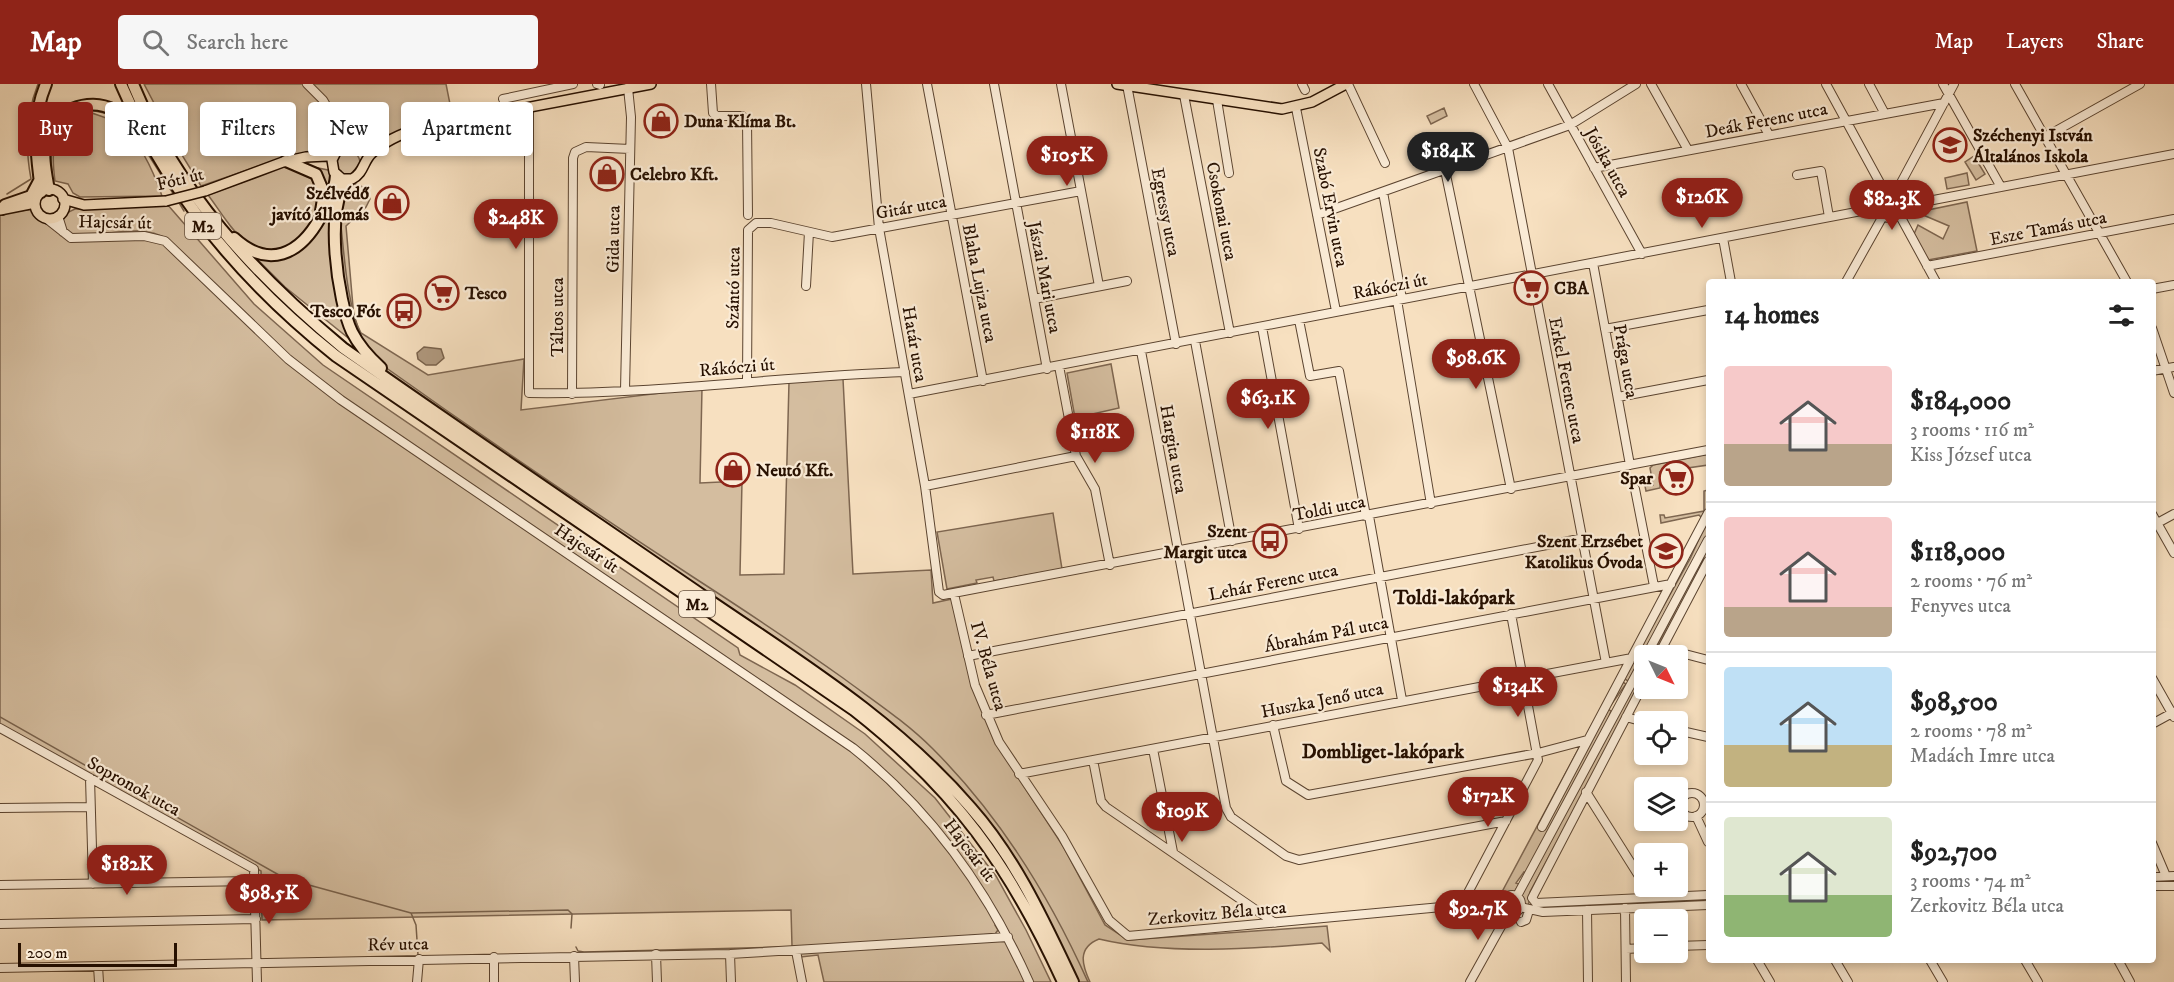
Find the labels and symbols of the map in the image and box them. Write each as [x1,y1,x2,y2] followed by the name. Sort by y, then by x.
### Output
[1703,98,1830,144] street label: Deák Ferenc utca
[643,103,679,139] shop icon: Duna Klíma Bt.
[684,111,796,133] place label: Duna Klíma Bt.
[1578,122,1635,202] street label: Jósika utca
[1972,125,2093,168] place label: Széchenyi István Általános Iskola
[1932,127,1968,163] school or university icon: Széchenyi István Általános Iskola
[1406,132,1490,183] pin: $184K
[1025,136,1109,187] pin: $105K
[1308,146,1352,269] street label: Szabó Ervin utca
[589,156,625,192] shop icon: Celebro Kft.
[1201,160,1241,263] street label: Csokonai utca
[154,163,206,196] street label: Fóti út
[630,164,718,186] place label: Celebro Kft.
[1146,166,1184,259] street label: Egressy utca
[1660,178,1744,229] pin: $126K
[1843,180,1941,231] pin: $82.3K
[269,183,370,226] place label: Szélvédő javító állomás
[374,185,410,221] shop icon: Szélvédő javító állomás
[874,191,948,225] street label: Gitár utca
[474,199,558,250] pin: $248K
[602,205,626,273] street label: Gida utca
[1988,207,2109,251] street label: Esze Tamás utca
[78,211,152,235] street label: Hajcsár út
[185,213,221,239] road number: M2
[1022,217,1066,335] street label: Jászai Mari utca
[957,222,1001,345] street label: Blaha Lujza utca
[722,246,746,329] street label: Szántó utca
[1351,269,1430,305] street label: Rákóczi út
[1513,270,1549,306] supermarket icon: CBA
[424,275,460,311] supermarket icon: Tesco
[547,277,569,357] street label: Táltos utca
[1554,278,1589,300] place label: CBA
[464,283,507,305] place label: Tesco
[386,293,422,329] bus stop icon: Tesco Fót
[309,301,381,323] place label: Tesco Fót
[897,305,932,384] street label: Határ utca
[1543,315,1589,445] street label: Erkel Ferenc utca
[1608,322,1642,400] street label: Prága utca
[1427,339,1525,390] pin: $98.6K
[698,354,776,382] street label: Rákóczi út
[1219,379,1317,430] pin: $63.1K
[1154,403,1192,496] street label: Hargita utca
[1053,413,1137,464] pin: $118K
[715,452,751,488] shop icon: Neutó Kft.
[756,460,833,482] place label: Neutó Kft.
[1658,460,1694,496] supermarket icon: Spar
[1620,468,1653,490] place label: Spar
[1291,491,1368,527] street label: Toldi utca
[550,519,623,579] street label: Hajcsár út
[1163,521,1247,564] place label: Szent Margit utca
[1252,523,1288,559] bus stop icon: Szent Margit utca
[1525,531,1643,574] place label: Szent Erzsébet Katolikus Óvoda
[1648,533,1684,569] school or university icon: Szent Erzsébet Katolikus Óvoda
[1207,560,1340,606] street label: Lehár Ferenc utca
[1392,586,1516,611] district label: Toldi-lakópark
[679,591,715,617] road number: M2
[1262,611,1390,658] street label: Ábrahám Pál utca
[965,619,1011,714] street label: IV. Béla utca
[1634,645,1688,699] north arrow
[1476,667,1560,718] pin: $134K
[1259,678,1385,724] street label: Huszka Jenő utca
[1302,740,1465,765] district label: Dombliget-lakópark
[83,752,184,822] street label: Sopronok utca
[1446,777,1530,828] pin: $172K
[1140,792,1224,843] pin: $109K
[938,815,1000,887] street label: Hajcsár út
[85,845,169,896] pin: $182K
[220,874,318,925] pin: $98.5K
[1429,890,1527,941] pin: $92.7K
[1147,897,1287,931] street label: Zerkovitz Béla utca
[367,933,429,957] street label: Rév utca
[18,940,177,968] scale bar

